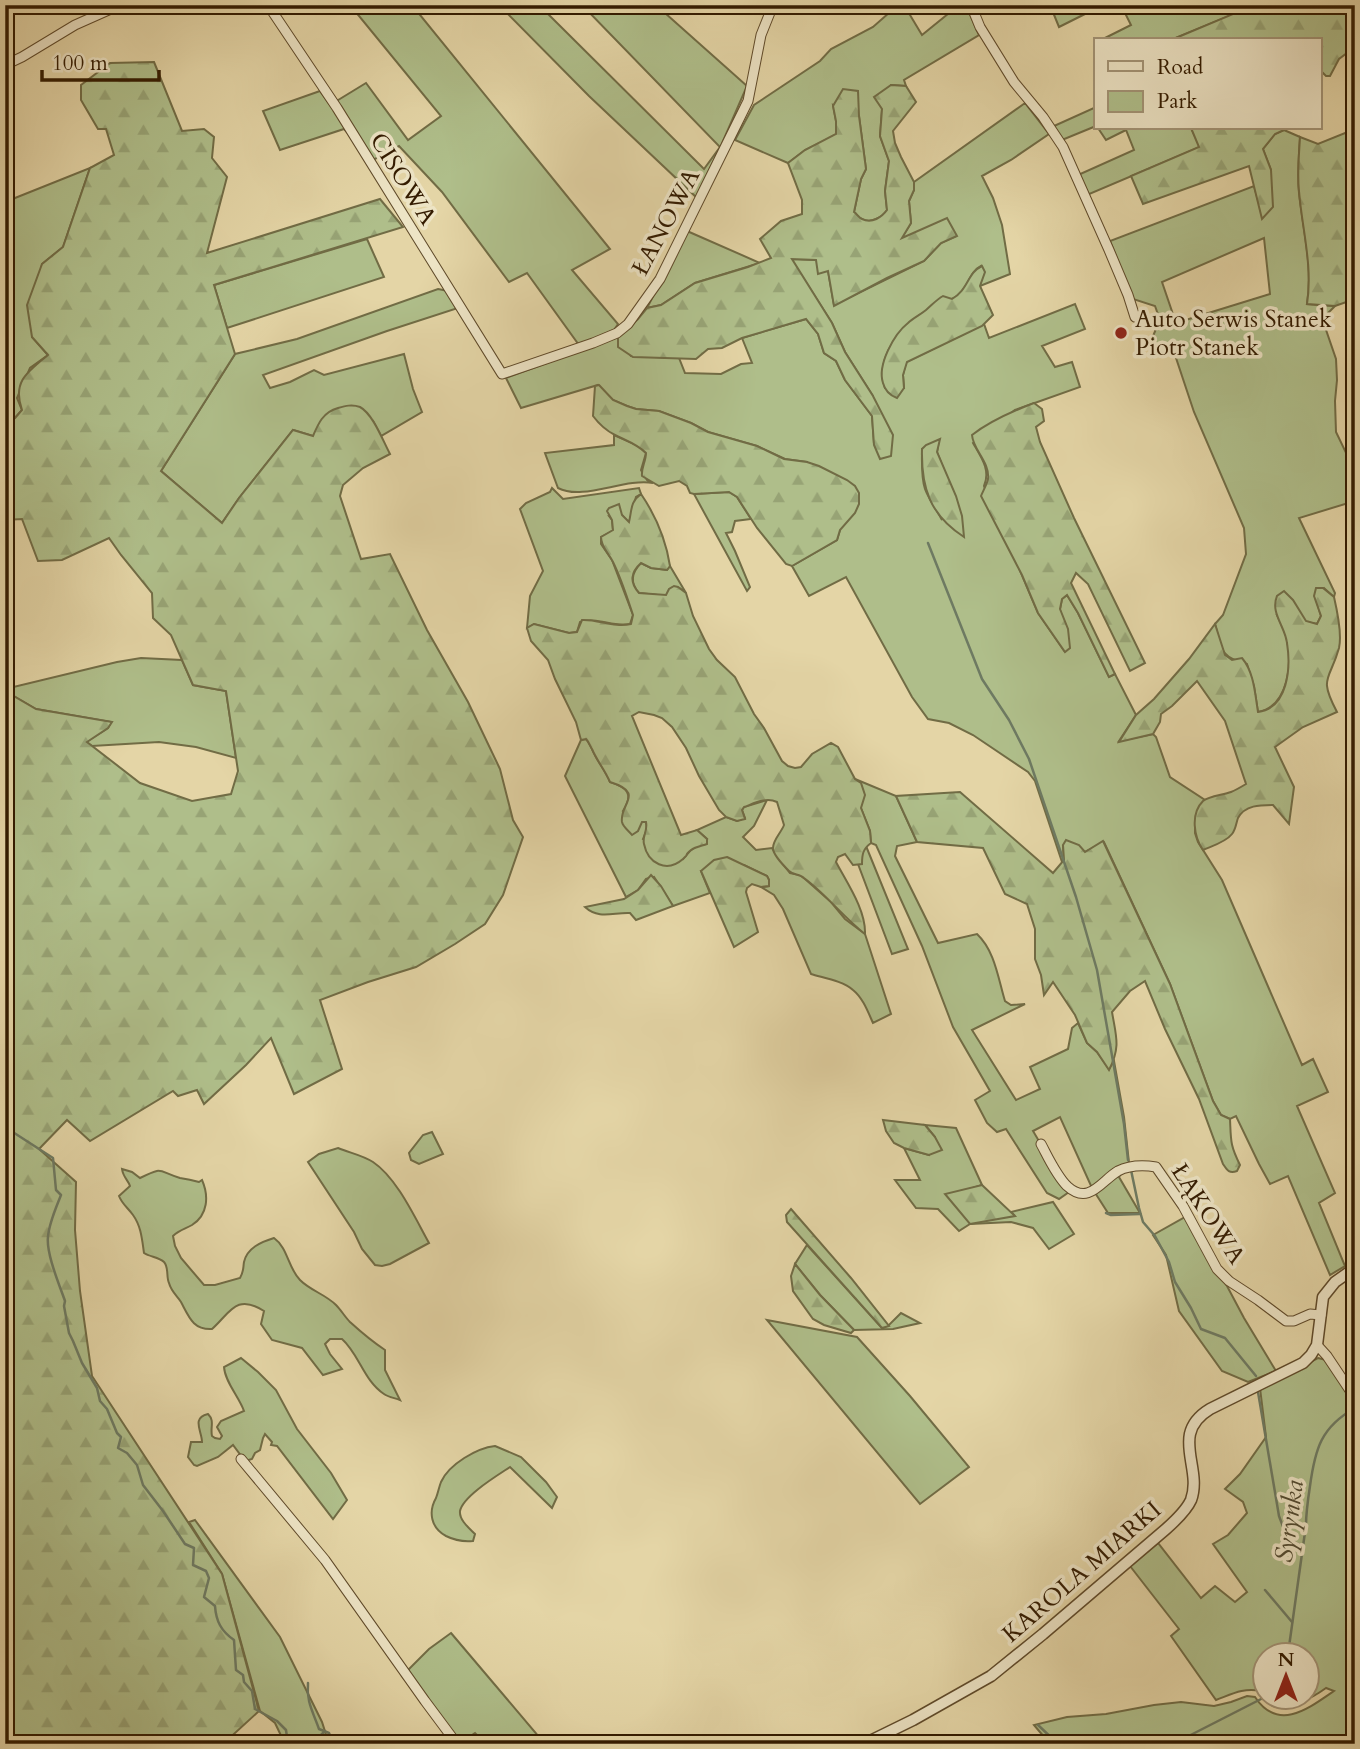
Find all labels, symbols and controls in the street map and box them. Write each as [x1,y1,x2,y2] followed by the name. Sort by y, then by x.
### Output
[42,38,159,82] scale bar
[1094,38,1322,130] legend
[52,49,108,78] text: 100 m
[1157,53,1203,82] text: Road
[1157,87,1198,116] text: Park
[362,127,445,232] street label: CISOWA
[624,162,708,281] street label: ŁANOWA
[1135,303,1332,364] place label: Auto Serwis Stanek Piotr Stanek
[1113,325,1129,341] marker: Auto Serwis Stanek Piotr Stanek
[1163,1157,1253,1271] street label: ŁĄKOWA
[1266,1477,1312,1565] water label: Syrynka
[995,1494,1169,1650] street label: KAROLA MIARKI
[1252,1640,1322,1710] north arrow
[1278,1647,1295,1673] text: N

